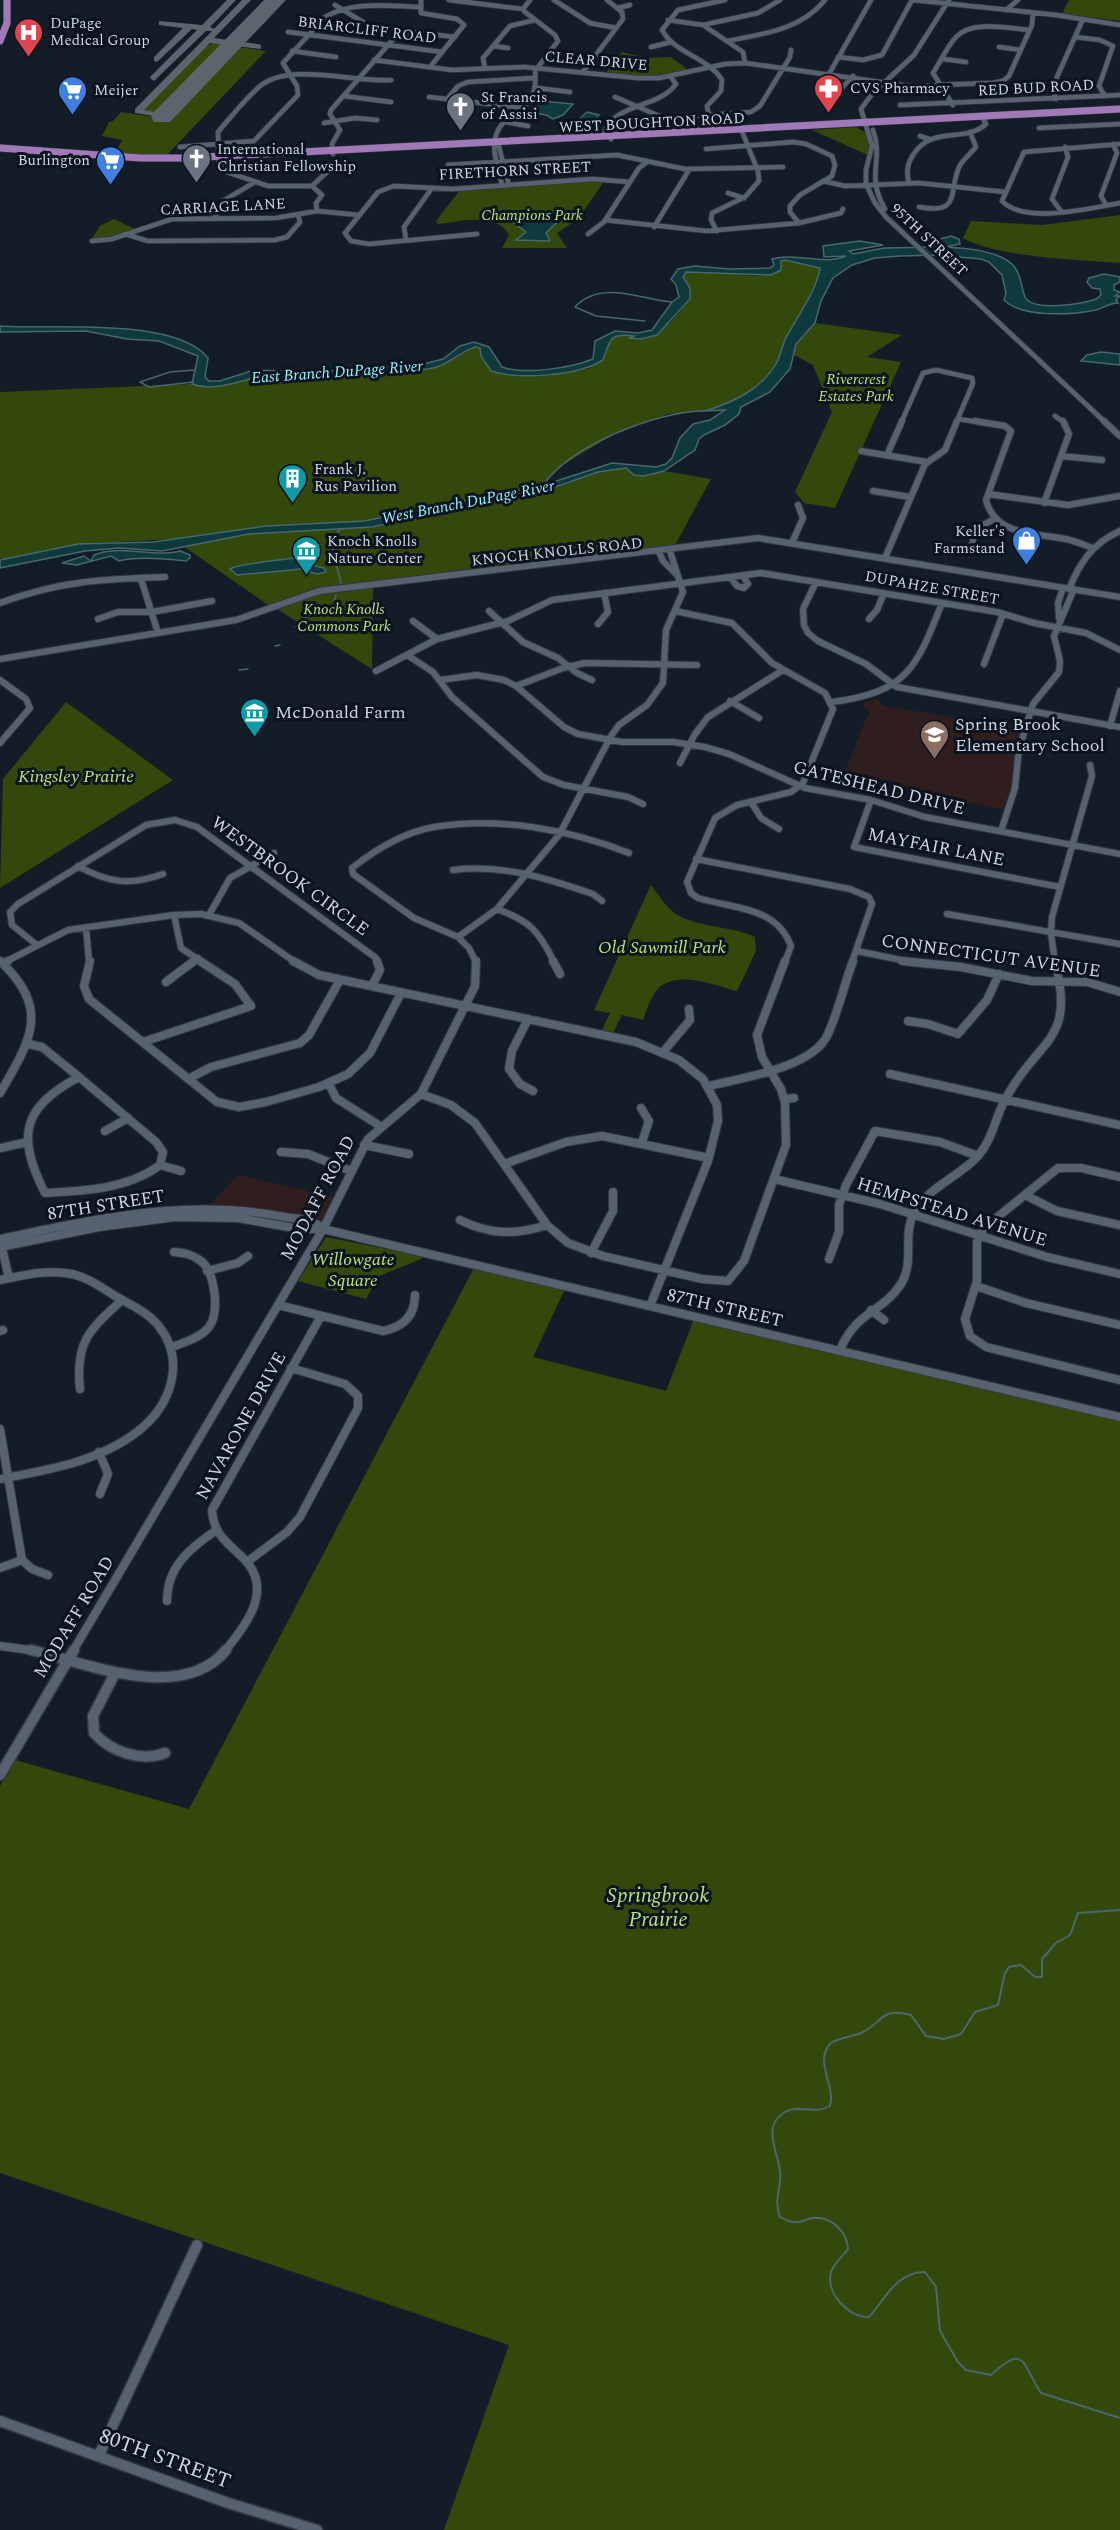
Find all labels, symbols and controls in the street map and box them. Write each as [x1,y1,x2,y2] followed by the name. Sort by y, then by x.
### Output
[296,10,438,50] street label: BRIARCLIFF ROAD
[50,12,150,52] place label: DuPage Medical Group
[13,16,45,58] hospital icon: DuPage Medical Group
[544,45,648,77] street label: CLEAR DRIVE
[813,72,845,114] pharmacy icon: CVS Pharmacy
[977,73,1095,103] street label: RED BUD ROAD
[57,74,89,116] supermarket icon: Meijer
[850,77,950,100] place label: CVS Pharmacy
[94,79,138,102] place label: Meijer
[481,86,547,126] place label: St Francis of Assisi
[444,90,476,132] church icon: St Francis of Assisi
[558,107,746,139] street label: WEST BOUGHTON ROAD
[217,138,356,178] place label: International Christian Fellowship
[180,142,212,184] church icon: International Christian Fellowship
[95,144,127,186] supermarket icon: Burlington
[18,149,90,172] place label: Burlington
[438,156,592,186] street label: FIRETHORN STREET
[160,192,286,222] street label: CARRIAGE LANE
[885,198,973,282] street label: 95TH STREET
[481,204,583,227] park label: Champions Park
[250,354,424,390] water label: East Branch DuPage River
[818,368,894,408] park label: Rivercrest Estates Park
[314,458,397,498] place label: Frank J. Rus Pavilion
[277,462,309,504] building icon: Frank J. Rus Pavilion
[379,473,557,531] water label: West Branch DuPage River
[934,520,1005,560] place label: Keller's Farmstand
[1010,524,1042,566] shop icon: Keller's Farmstand
[327,530,422,570] place label: Knoch Knolls Nature Center
[470,532,644,572] street label: KNOCH KNOLLS ROAD
[290,534,322,576] museum icon: Knoch Knolls Nature Center
[863,565,1001,611] street label: DUPAHZE STREET
[297,598,391,638] park label: Knoch Knolls Commons Park
[238,696,270,738] museum icon: McDonald Farm
[275,699,406,726] place label: McDonald Farm
[955,711,1105,759] place label: Spring Brook Elementary School
[918,718,950,760] school or university icon: Spring Brook Elementary School
[790,754,968,822] street label: GATESHEAD DRIVE
[18,763,134,790] park label: Kingsley Prairie
[205,809,375,943] street label: WESTBROOK CIRCLE
[865,820,1007,874] street label: MAYFAIR LANE
[880,927,1102,985] street label: CONNECTICUT AVENUE
[598,934,727,961] park label: Old Sawmill Park
[274,1130,362,1266] street label: MODAFF ROAD
[853,1170,1051,1254] street label: HEMPSTEAD AVENUE
[45,1182,167,1228] street label: 87TH STREET
[312,1246,395,1294] park label: Willowgate Square
[664,1282,786,1334] street label: 87TH STREET
[189,1347,293,1505] street label: NAVARONE DRIVE
[27,1551,121,1683] street label: MODAFF ROAD
[607,1880,709,1936] park label: Springbrook Prairie
[95,2420,235,2498] street label: 80TH STREET

